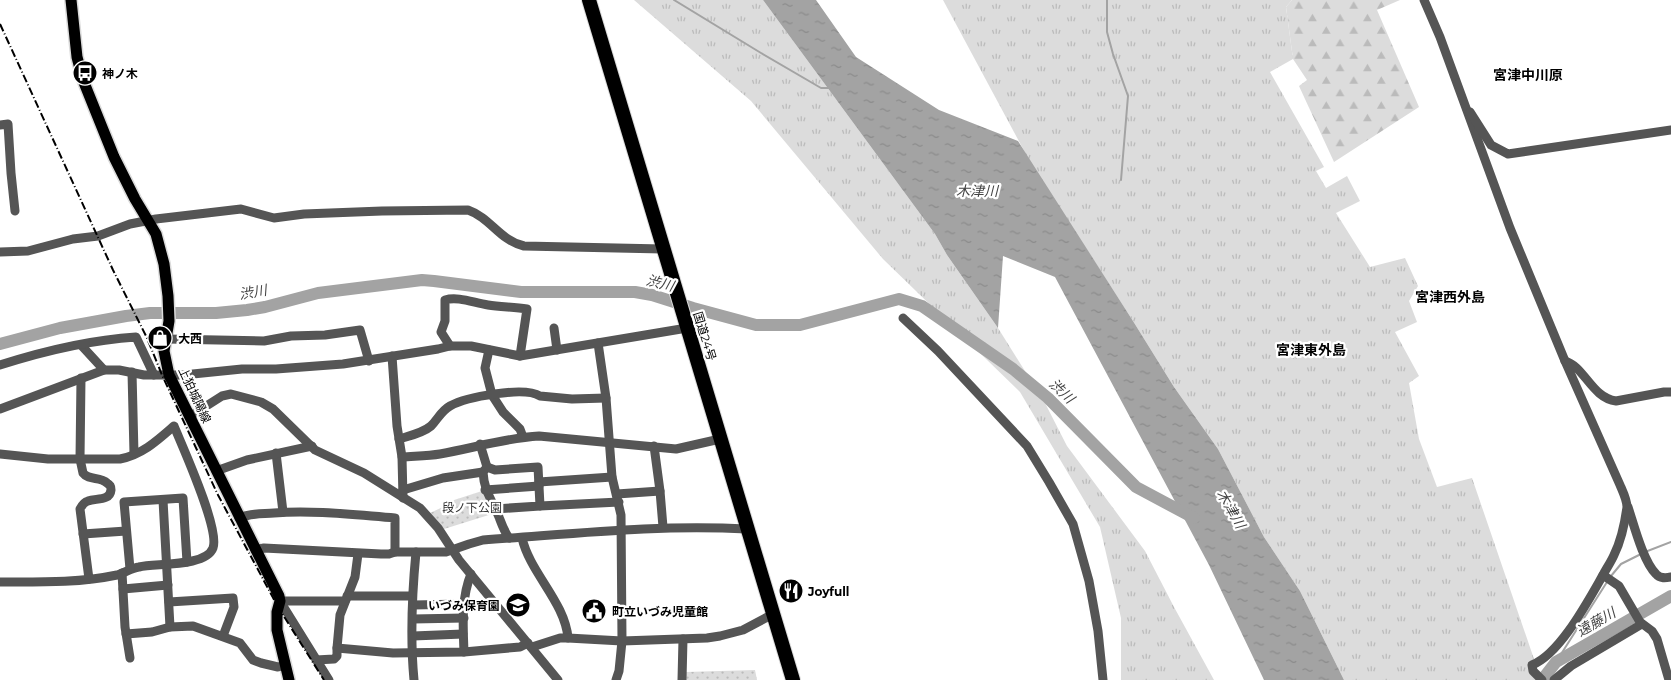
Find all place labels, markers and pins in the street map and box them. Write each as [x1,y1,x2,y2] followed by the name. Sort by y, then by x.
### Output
[72,60,98,86] bus stop icon: 神ノ木
[102,66,138,81] place label: 神ノ木
[147,325,173,351] shop icon: 大西
[178,331,202,346] place label: 大西
[778,578,804,604] restaurant icon: Joyfull
[807,584,849,599] place label: Joyfull
[505,592,531,618] school or university icon: いづみ保育園
[428,598,500,613] place label: いづみ保育園
[581,598,607,624] public building icon: 町立いづみ児童館
[612,604,708,619] place label: 町立いづみ児童館

